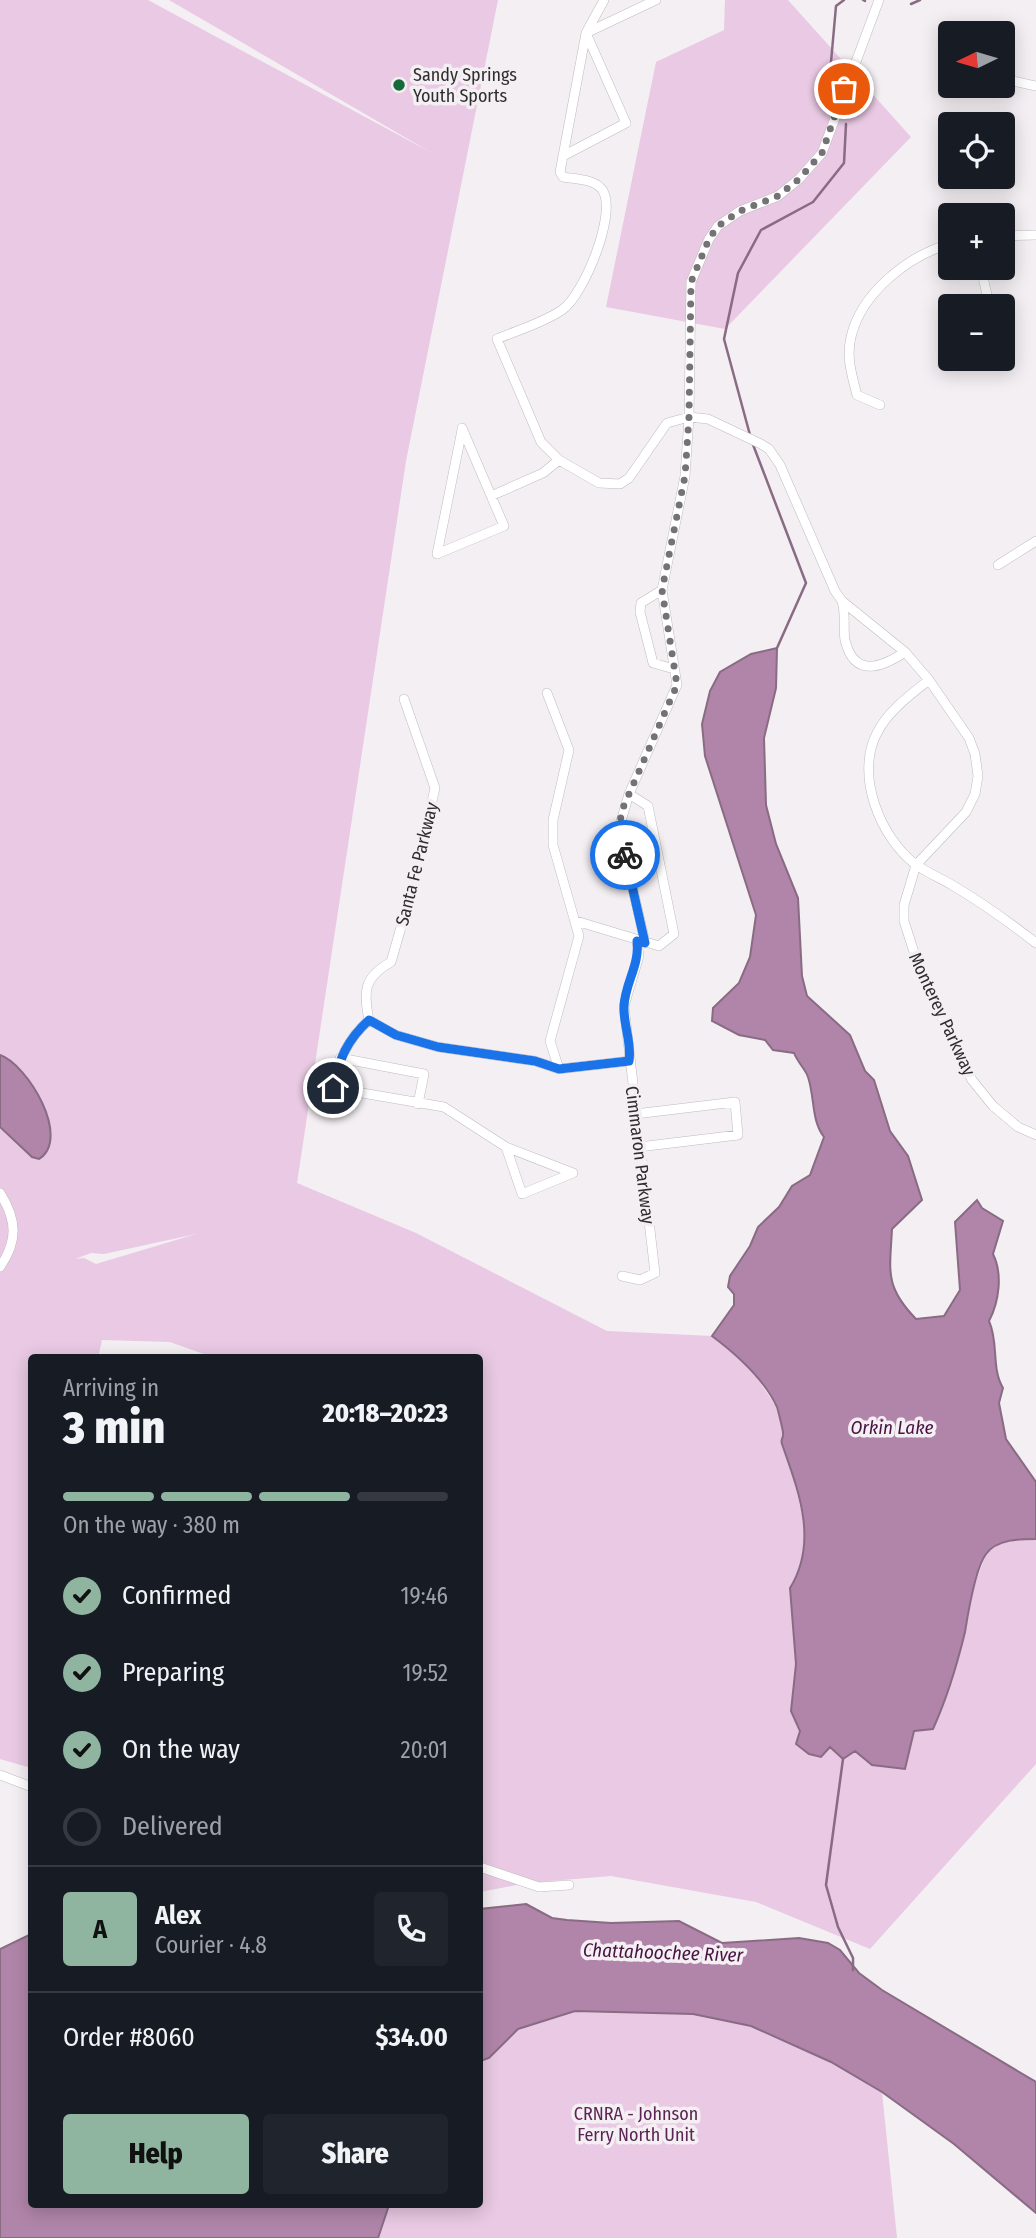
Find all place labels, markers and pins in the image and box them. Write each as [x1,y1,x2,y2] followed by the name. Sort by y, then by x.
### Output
[814,59,874,119] pin
[413,64,517,107] place label: Sandy Springs Youth Sports
[391,77,407,93] marker: Sandy Springs Youth Sports
[303,1058,363,1118] pin

